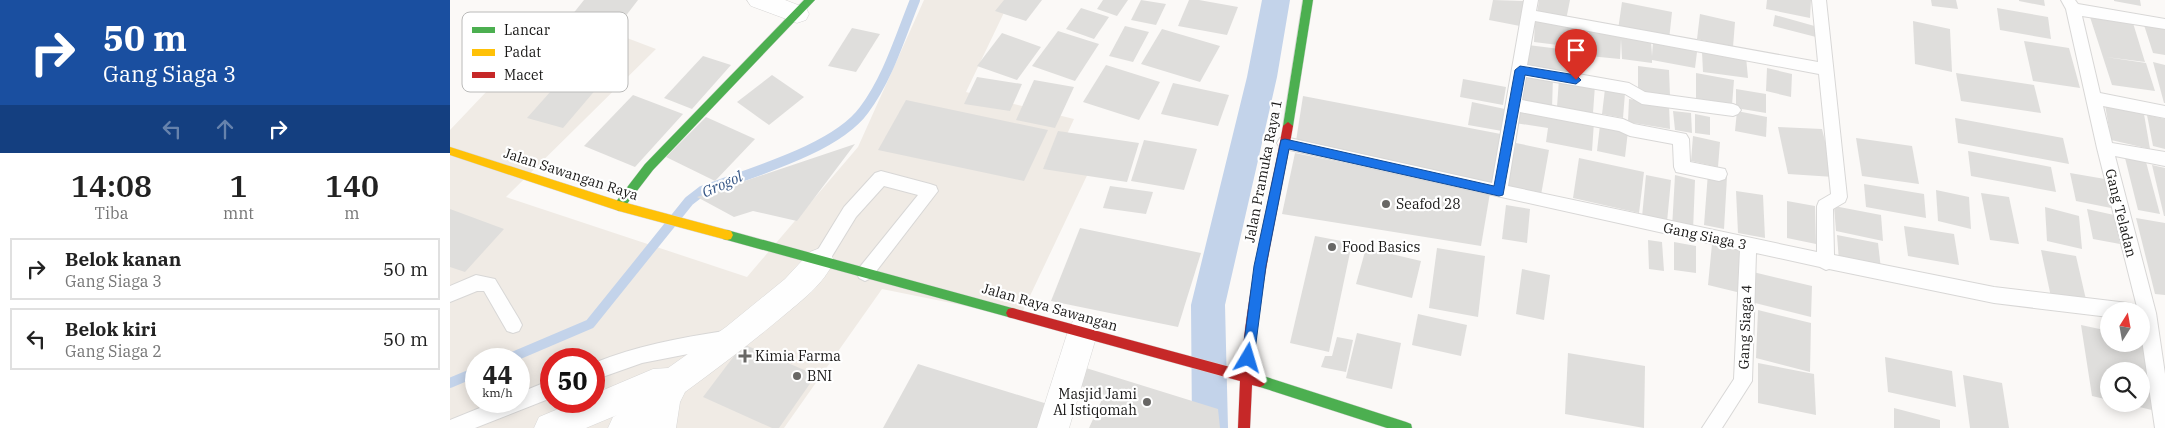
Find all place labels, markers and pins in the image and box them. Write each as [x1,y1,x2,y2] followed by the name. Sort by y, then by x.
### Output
[1555,29,1597,80] pin
[1396,195,1461,213] place label: Seafod 28
[1380,198,1392,210] marker: Seafod 28
[1342,238,1421,256] place label: Food Basics
[1326,241,1338,253] marker: Food Basics
[755,347,841,365] place label: Kimia Farma
[739,350,751,362] marker: Kimia Farma
[807,367,832,385] place label: BNI
[791,370,803,382] marker: BNI
[1053,385,1137,419] place label: Masjid Jami Al Istiqomah
[1141,396,1153,408] marker: Masjid Jami Al Istiqomah

